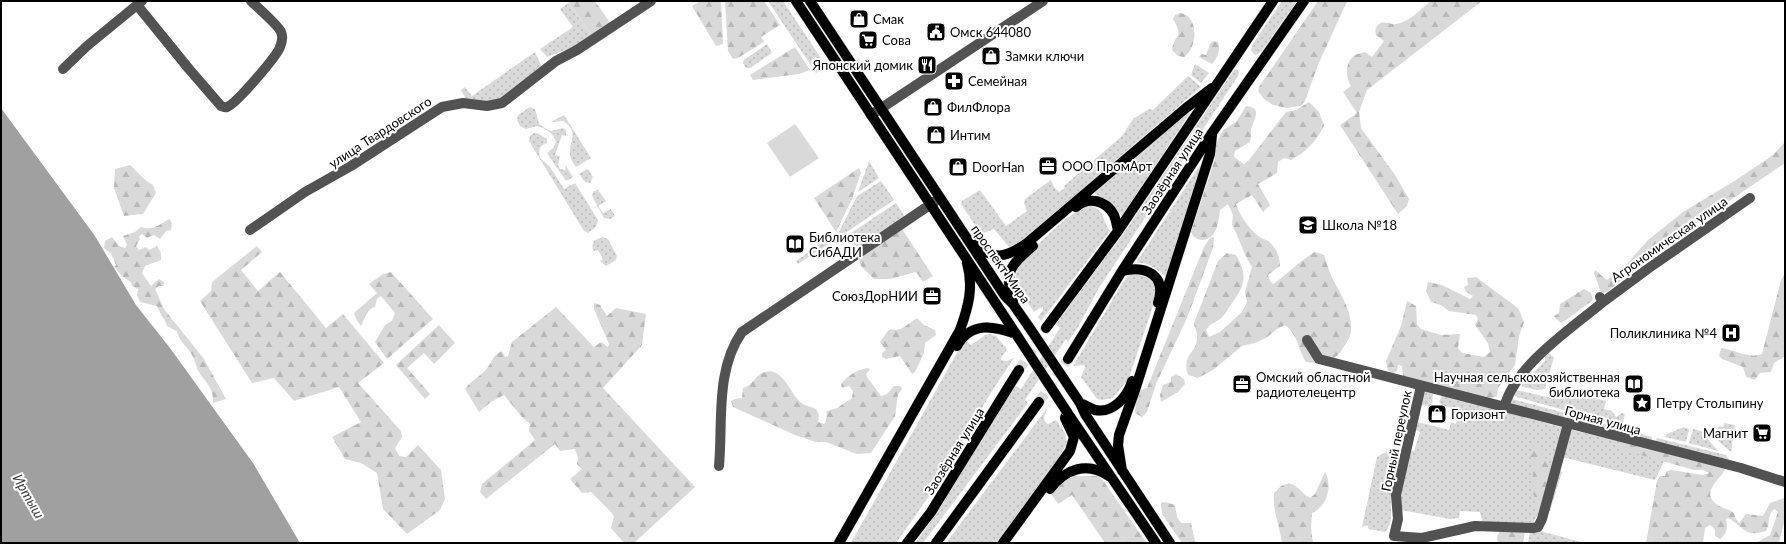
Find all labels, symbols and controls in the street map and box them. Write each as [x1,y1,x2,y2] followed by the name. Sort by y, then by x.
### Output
[848,8,870,30] shop icon: Смак
[873,11,904,27] place label: Смак
[925,21,947,43] public building icon: Омск 644080
[950,24,1031,40] place label: Омск 644080
[857,29,879,51] supermarket icon: Сова
[882,32,911,48] place label: Сова
[980,45,1002,67] shop icon: Замки ключи
[1005,48,1084,64] place label: Замки ключи
[916,54,938,76] restaurant icon: Японский домик
[812,57,913,73] place label: Японский домик
[943,70,965,92] pharmacy icon: Семейная
[968,73,1027,89] place label: Семейная
[326,93,434,171] street label: улица Твардовского
[922,96,944,118] shop icon: ФилФлора
[947,99,1010,115] place label: ФилФлора
[925,124,947,146] shop icon: Интим
[1138,125,1206,217] street label: Заозёрная улица
[950,127,990,143] place label: Интим
[1037,155,1059,177] office icon: ООО ПромАрт
[947,156,969,178] shop icon: DoorHan
[1062,158,1153,174] place label: ООО ПромАрт
[972,159,1025,175] place label: DoorHan
[1608,193,1730,285] street label: Агрономическая улица
[1297,214,1319,236] school or university icon: Школа №18
[1322,217,1397,233] place label: Школа №18
[968,222,1034,306] street label: проспект Мира
[809,229,880,260] place label: Библиотека СибАДИ
[784,233,806,255] library icon: Библиотека СибАДИ
[921,285,943,307] office icon: СоюзДорНИИ
[832,288,918,304] place label: СоюзДорНИИ
[1720,322,1742,344] hospital icon: Поликлиника №4
[1610,325,1717,341] place label: Поликлиника №4
[1256,369,1370,400] place label: Омский областной радиотелецентр
[1434,369,1620,400] place label: Научная сельскохозяйственная библиотека
[1231,373,1253,395] office icon: Омский областной радиотелецентр
[1623,373,1645,395] library icon: Научная сельскохозяйственная библиотека
[1377,389,1415,493] street label: Горный переулок
[1631,392,1653,414] place icon: Петру Столыпину
[1656,395,1764,411] place label: Петру Столыпину
[1563,402,1643,438] street label: Горная улица
[1426,403,1448,425] shop icon: Горизонт
[921,404,987,498] street label: Заозёрная улица
[1451,406,1505,422] place label: Горизонт
[1751,422,1773,444] supermarket icon: Магнит
[1703,425,1748,441] place label: Магнит
[10,471,48,521] water label: Иртыш

